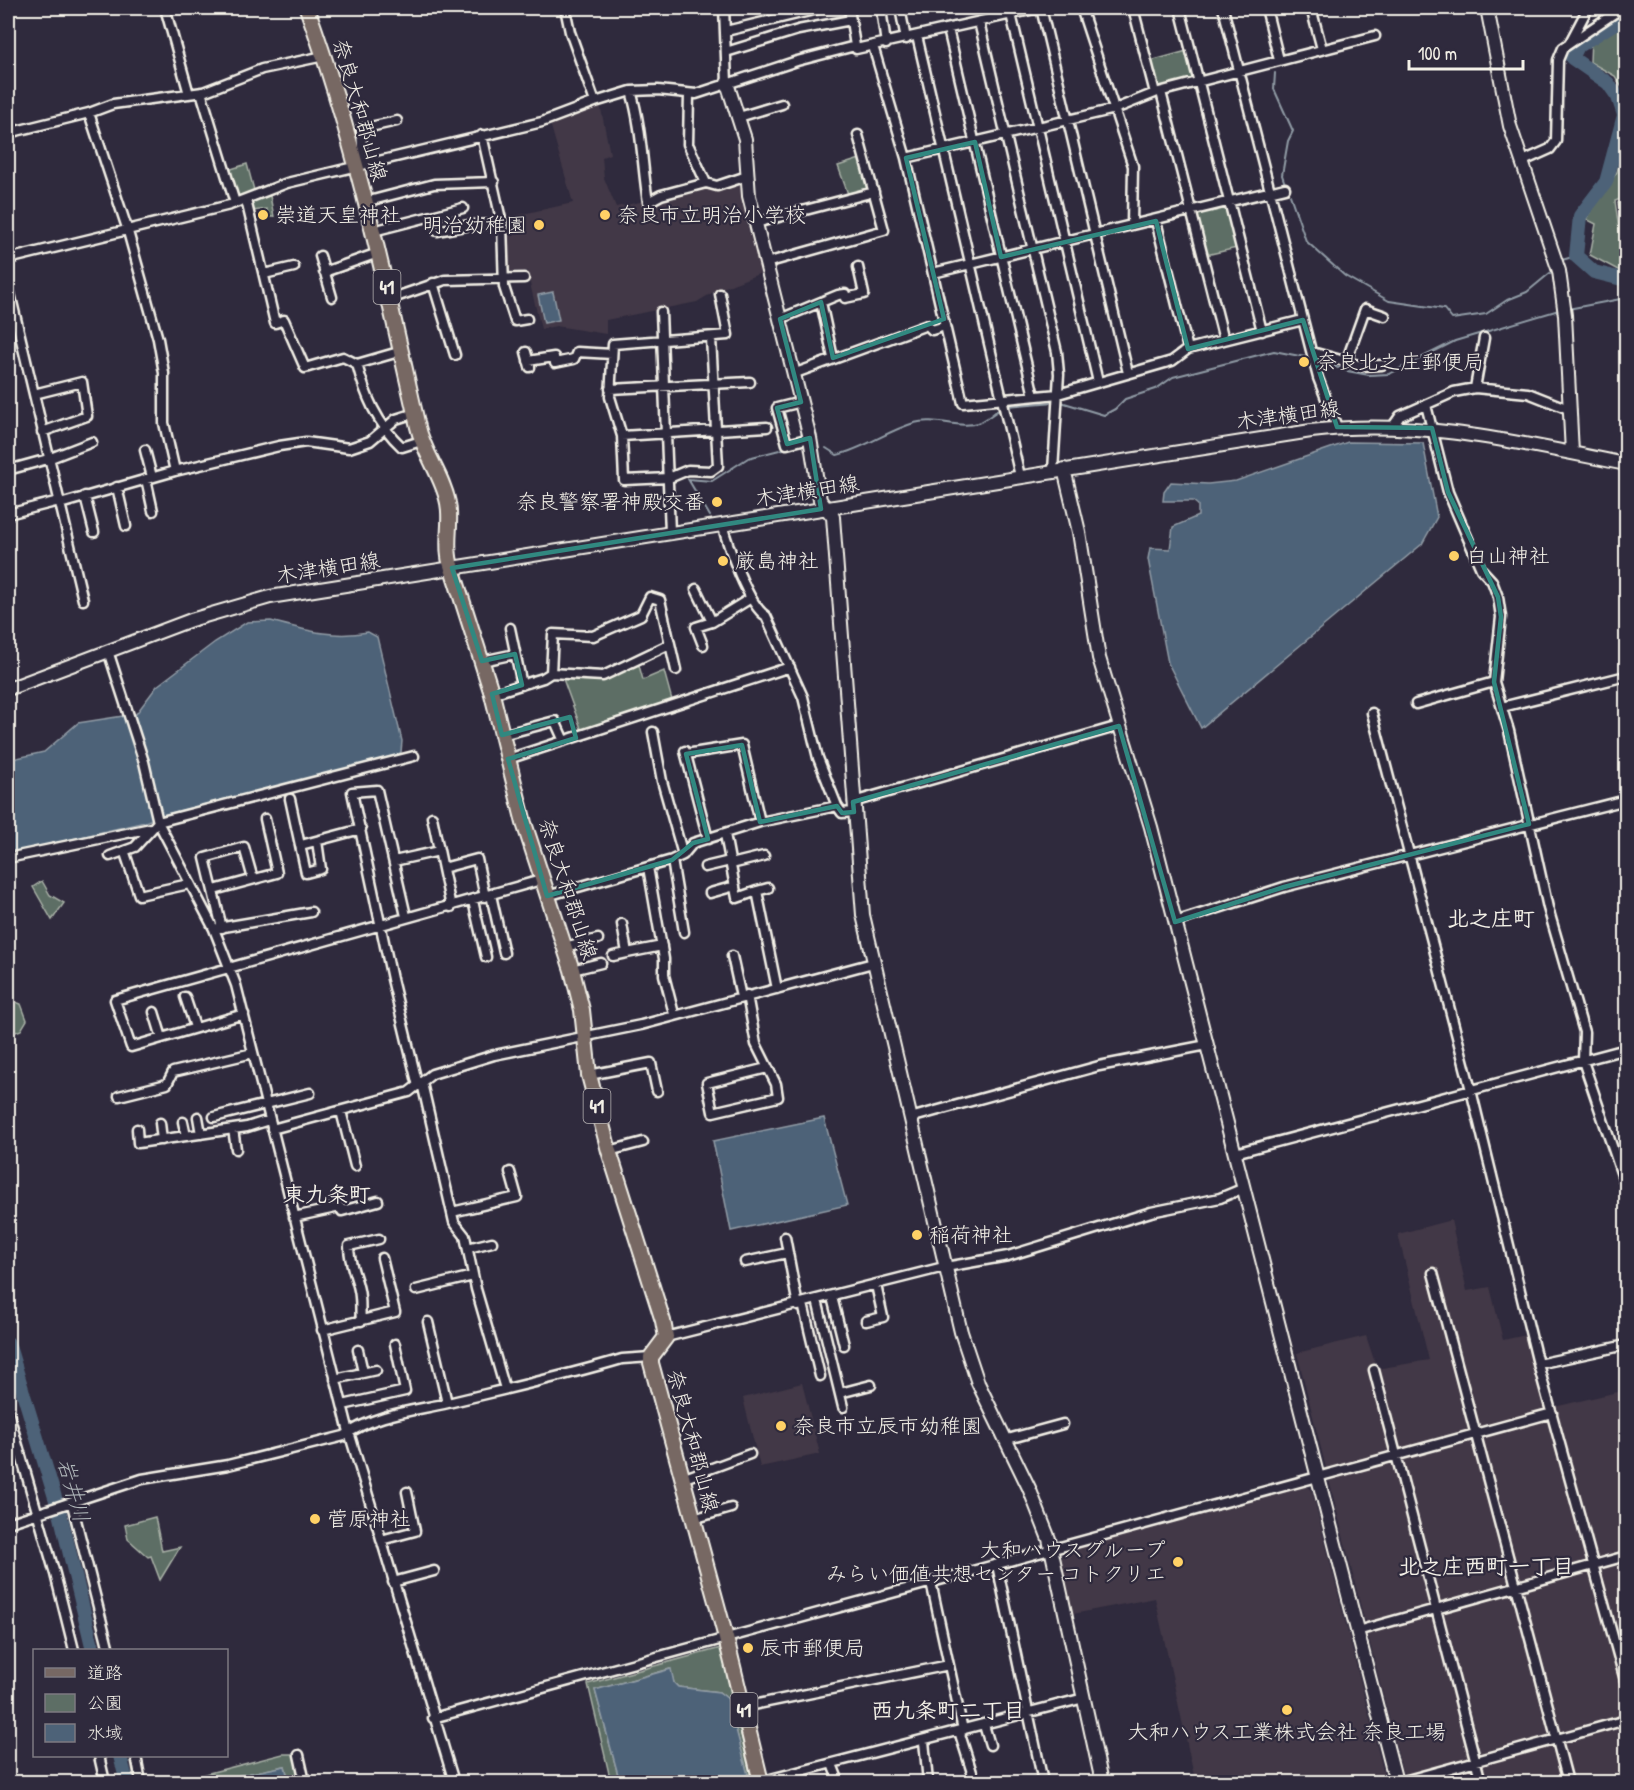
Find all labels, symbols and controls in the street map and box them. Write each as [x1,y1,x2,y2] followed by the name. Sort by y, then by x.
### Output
[1409,33,1523,71] scale bar
[326,35,395,185] street label: 奈良大和郡山線
[1418,41,1457,66] text: 100 m
[275,200,401,229] place label: 崇道天皇神社
[617,200,806,229] place label: 奈良市立明治小学校
[256,208,270,222] marker: 崇道天皇神社
[598,208,612,222] marker: 奈良市立明治小学校
[422,210,527,239] place label: 明治幼稚園
[532,218,546,232] marker: 明治幼稚園
[374,270,400,304] road number: 41
[1316,347,1484,376] place label: 奈良北之庄郵便局
[1297,355,1311,369] marker: 奈良北之庄郵便局
[1234,393,1342,436] street label: 木津横田線
[753,468,861,513] street label: 木津横田線
[516,487,705,516] place label: 奈良警察署神殿交番
[710,495,724,509] marker: 奈良警察署神殿交番
[1466,541,1550,570] place label: 白山神社
[274,545,382,590] street label: 木津横田線
[735,546,819,575] place label: 厳島神社
[1447,549,1461,563] marker: 白山神社
[716,554,730,568] marker: 厳島神社
[532,814,605,963] street label: 奈良大和郡山線
[1447,903,1535,933] district label: 北之庄町
[584,1089,610,1123] road number: 41
[283,1179,371,1209] district label: 東九条町
[929,1220,1013,1249] place label: 稲荷神社
[910,1228,924,1242] marker: 稲荷神社
[660,1366,727,1516] street label: 奈良大和郡山線
[793,1411,982,1440] place label: 奈良市立辰市幼稚園
[774,1419,788,1433] marker: 奈良市立辰市幼稚園
[50,1454,98,1526] water label: 岩井川
[327,1504,411,1533] place label: 菅原神社
[308,1512,322,1526] marker: 菅原神社
[826,1535,1166,1588] place label: 大和ハウスグループ みらい価値共想センター コトクリエ
[1398,1551,1574,1581] district label: 北之庄西町一丁目
[1171,1555,1185,1569] marker: 大和ハウスグループ みらい価値共想センター コトクリエ
[760,1633,865,1662] place label: 辰市郵便局
[741,1641,755,1655] marker: 辰市郵便局
[33,1649,228,1757] legend
[87,1660,123,1685] text: 道路
[87,1690,123,1715] text: 公園
[730,1693,758,1727] road number: 41
[871,1695,1025,1725] district label: 西九条町二丁目
[1280,1703,1294,1717] marker: 大和ハウス工業株式会社 奈良工場
[1128,1717,1446,1746] place label: 大和ハウス工業株式会社 奈良工場
[87,1720,123,1745] text: 水域

